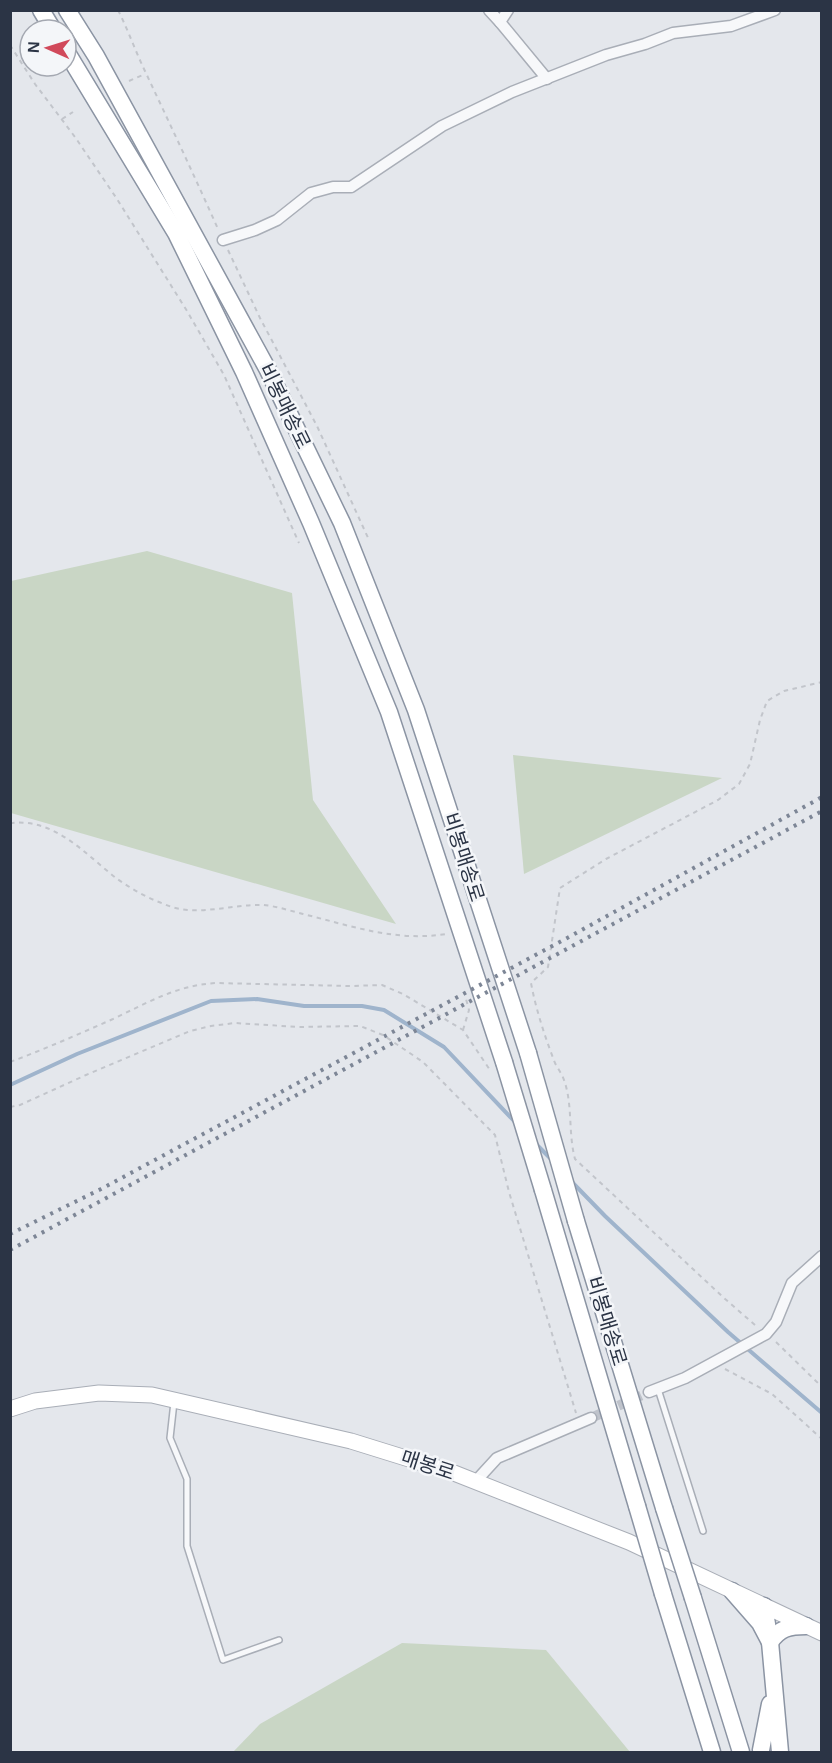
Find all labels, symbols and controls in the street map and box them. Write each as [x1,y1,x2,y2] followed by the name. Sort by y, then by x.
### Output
[18,18,78,78] north arrow
[25,41,42,53] text: N
[255,360,315,452] street label: 비봉매송로
[439,810,489,904] street label: 비봉매송로
[583,1274,631,1368] street label: 비봉매송로
[398,1446,458,1484] street label: 매봉로

